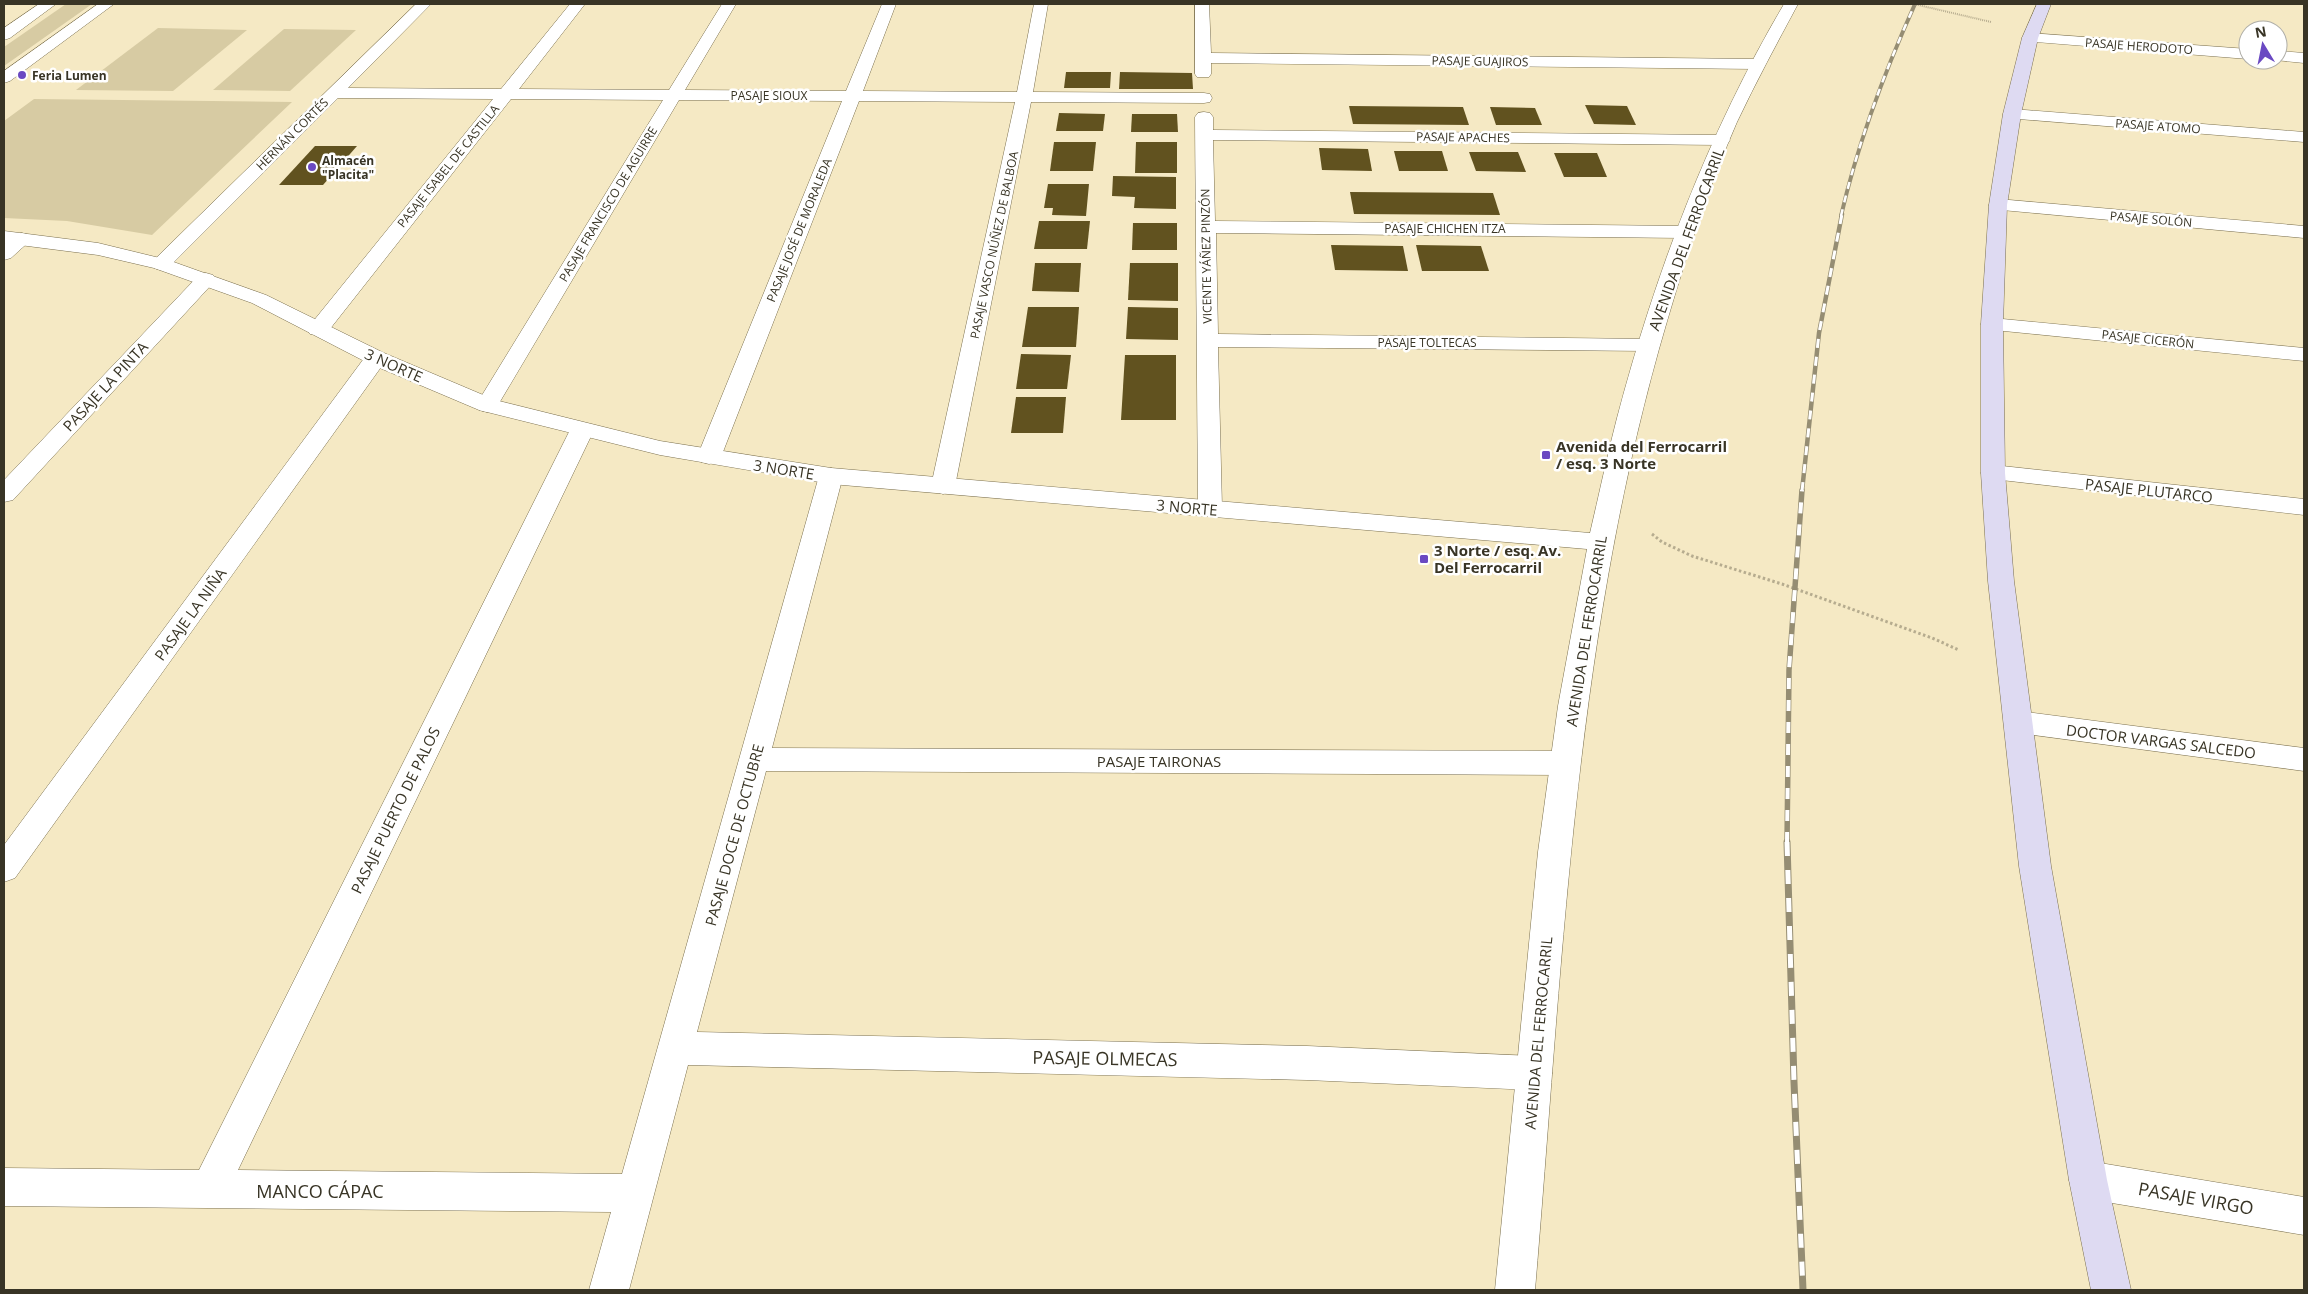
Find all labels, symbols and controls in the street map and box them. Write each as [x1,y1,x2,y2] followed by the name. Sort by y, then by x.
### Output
[2238,20,2288,70] north arrow
[2253,21,2268,42] text: N
[2084,34,2194,58] street label: PASAJE HERODOTO
[1431,52,1529,70] street label: PASAJE GUAJIROS
[32,67,107,84] place label: Feria Lumen
[16,69,28,81] marker: Feria Lumen
[731,87,808,104] street label: PASAJE SIOUX
[252,94,332,174] street label: HERNÁN CORTÉS
[393,101,503,231] street label: PASAJE ISABEL DE CASTILLA
[2115,115,2201,137] street label: PASAJE ATOMO
[555,123,661,285] street label: PASAJE FRANCISCO DE AGUIRRE
[1416,128,1510,146] street label: PASAJE APACHES
[1644,145,1728,333] street label: AVENIDA DEL FERROCARRIL
[966,149,1022,340] street label: PASAJE VASCO NÚÑEZ DE BALBOA
[322,152,374,183] place label: Almacén "Placita"
[762,155,836,304] street label: PASAJE JOSÉ DE MORALEDA
[306,161,318,173] marker: Almacén "Placita"
[1196,188,1216,324] street label: VICENTE YÁÑEZ PINZÓN
[2109,207,2193,231] street label: PASAJE SOLÓN
[1384,220,1506,237] street label: PASAJE CHICHEN ITZA
[2101,326,2195,352] street label: PASAJE CICERÓN
[1377,334,1477,351] street label: PASAJE TOLTECAS
[58,336,152,435] street label: PASAJE LA PINTA
[362,343,426,387] street label: 3 NORTE
[1556,436,1727,473] place label: Avenida del Ferrocarril / esq. 3 Norte
[1540,449,1552,461] marker: Avenida del Ferrocarril / esq. 3 Norte
[752,454,816,484] street label: 3 NORTE
[2084,473,2214,507] street label: PASAJE PLUTARCO
[1156,494,1218,520] street label: 3 NORTE
[1561,534,1611,728] street label: AVENIDA DEL FERROCARRIL
[1434,540,1561,577] place label: 3 Norte / esq. Av. Del Ferrocarril
[1418,553,1430,565] marker: 3 Norte / esq. Av. Del Ferrocarril
[150,563,231,664] street label: PASAJE LA NIÑA
[2065,719,2257,763] street label: DOCTOR VARGAS SALCEDO
[346,723,444,897] street label: PASAJE PUERTO DE PALOS
[700,742,768,928] street label: PASAJE DOCE DE OCTUBRE
[1097,751,1221,771] street label: PASAJE TAIRONAS
[1520,936,1556,1130] street label: AVENIDA DEL FERROCARRIL
[1032,1045,1178,1071] street label: PASAJE OLMECAS
[2136,1176,2256,1220] street label: PASAJE VIRGO
[256,1179,384,1203] street label: MANCO CÁPAC

